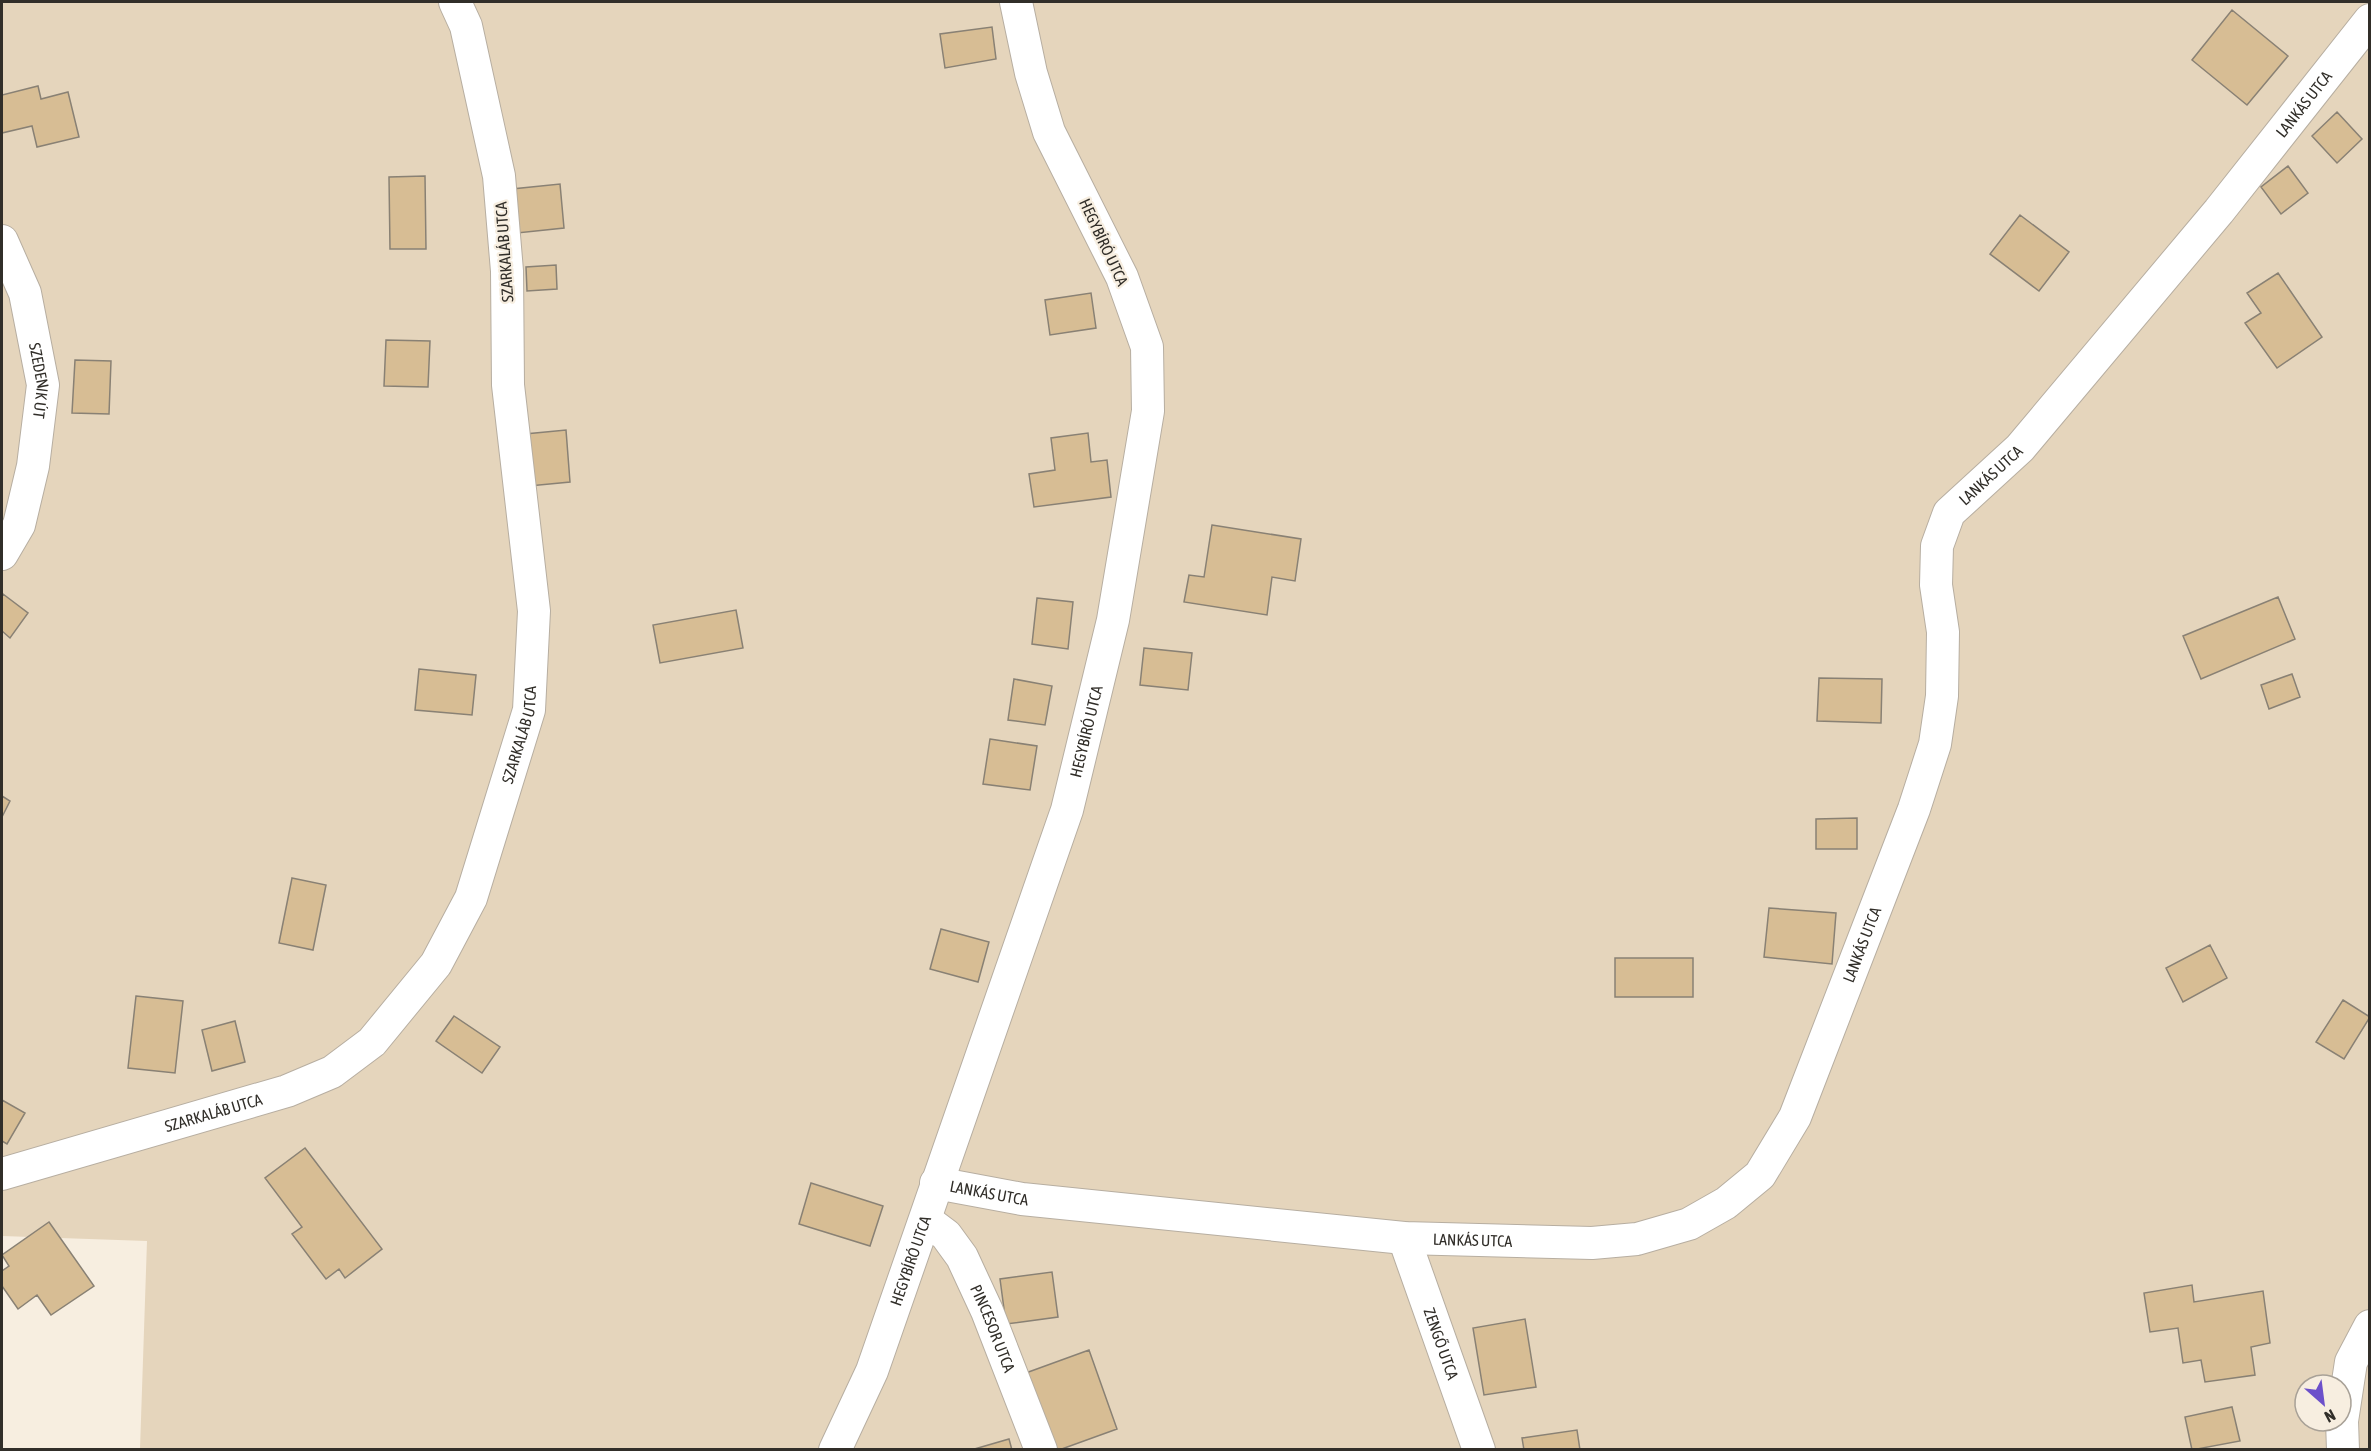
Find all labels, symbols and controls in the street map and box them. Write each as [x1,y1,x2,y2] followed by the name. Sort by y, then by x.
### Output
[2272,67,2335,141] street label: LANKÁS UTCA
[1076,196,1132,289] street label: HEGYBÍRÓ UTCA
[492,201,516,303] street label: SZARKALÁB UTCA
[26,341,52,420] street label: SZEDENIK ÚT
[1955,442,2026,508] street label: LANKÁS UTCA
[1066,683,1106,779] street label: HEGYBÍRÓ UTCA
[498,685,539,786] street label: SZARKALÁB UTCA
[1839,904,1884,985] street label: LANKÁS UTCA
[162,1090,264,1135] street label: SZARKALÁB UTCA
[948,1177,1029,1209] street label: LANKÁS UTCA
[886,1213,934,1308] street label: HEGYBÍRÓ UTCA
[1433,1230,1513,1250] street label: LANKÁS UTCA
[967,1282,1019,1375] street label: PINCESOR UTCA
[1420,1305,1462,1382] street label: ZENGŐ UTCA
[2293,1373,2353,1433] north arrow
[2322,1406,2338,1426] text: N

